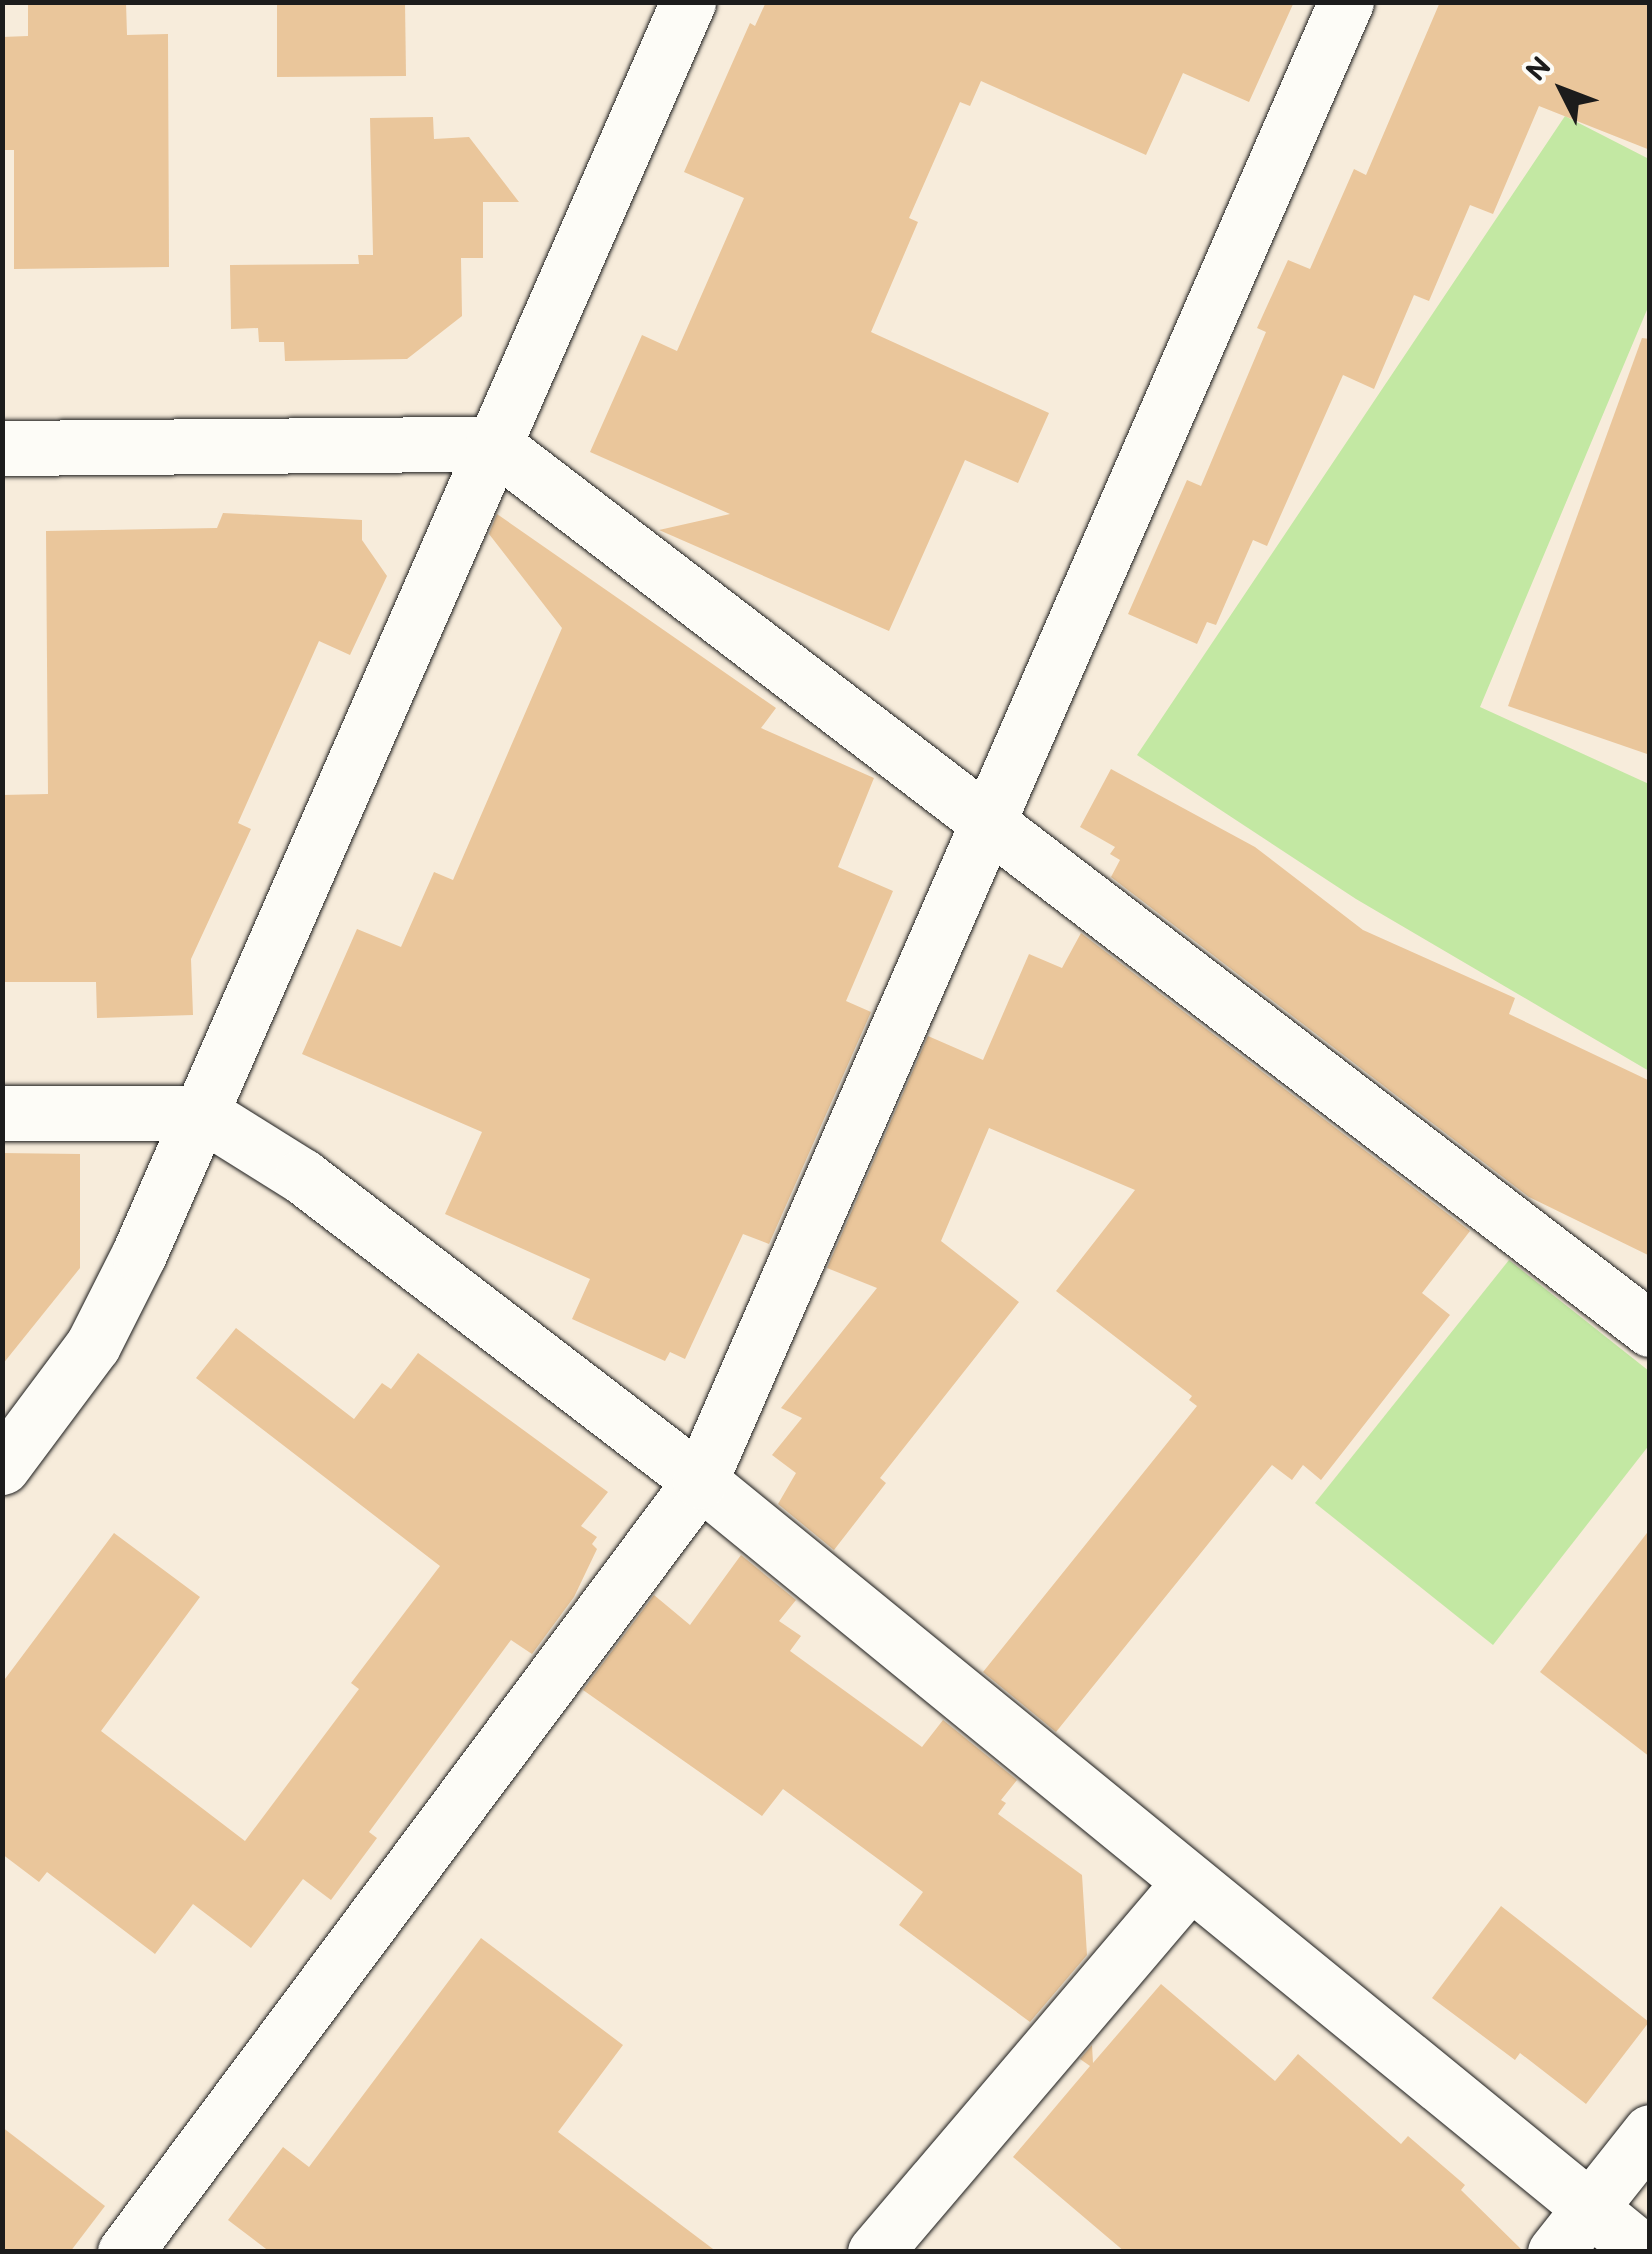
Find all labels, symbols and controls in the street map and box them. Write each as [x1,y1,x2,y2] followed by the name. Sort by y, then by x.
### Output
[1512,40,1612,140] north arrow
[1520,51,1559,88] text: N

